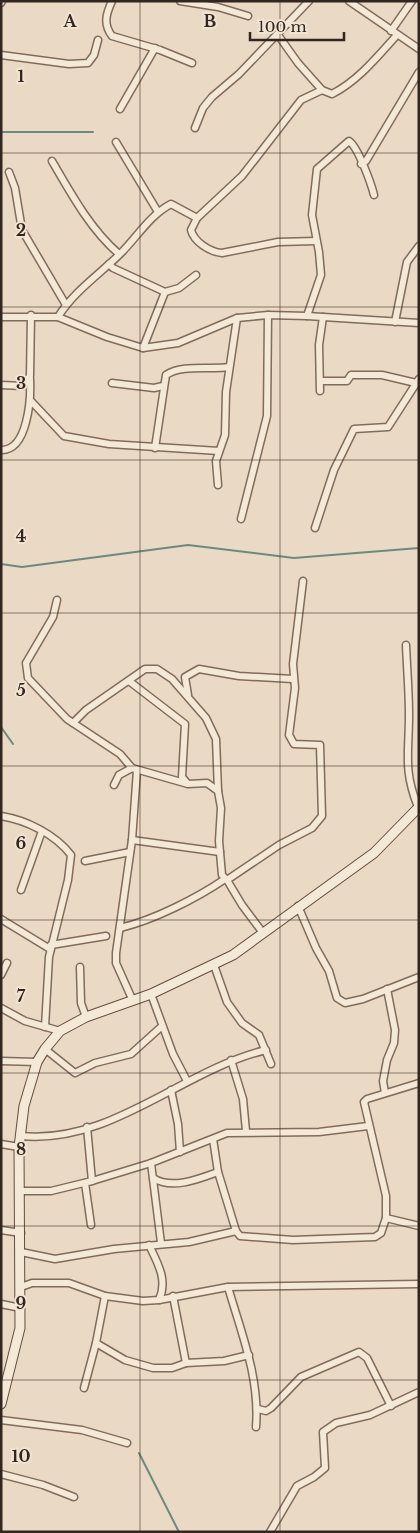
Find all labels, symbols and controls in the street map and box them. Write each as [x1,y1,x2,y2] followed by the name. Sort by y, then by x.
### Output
[250,10,344,42] scale bar
[63,11,78,31] text: A
[204,11,217,31] text: B
[258,17,307,36] text: 100 m
[18,66,25,86] text: 1
[16,220,26,240] text: 2
[16,373,26,393] text: 3
[16,526,26,546] text: 4
[16,680,26,700] text: 5
[16,833,27,853] text: 6
[17,986,26,1006] text: 7
[16,1139,26,1159] text: 8
[16,1293,27,1313] text: 9
[11,1446,31,1466] text: 10

